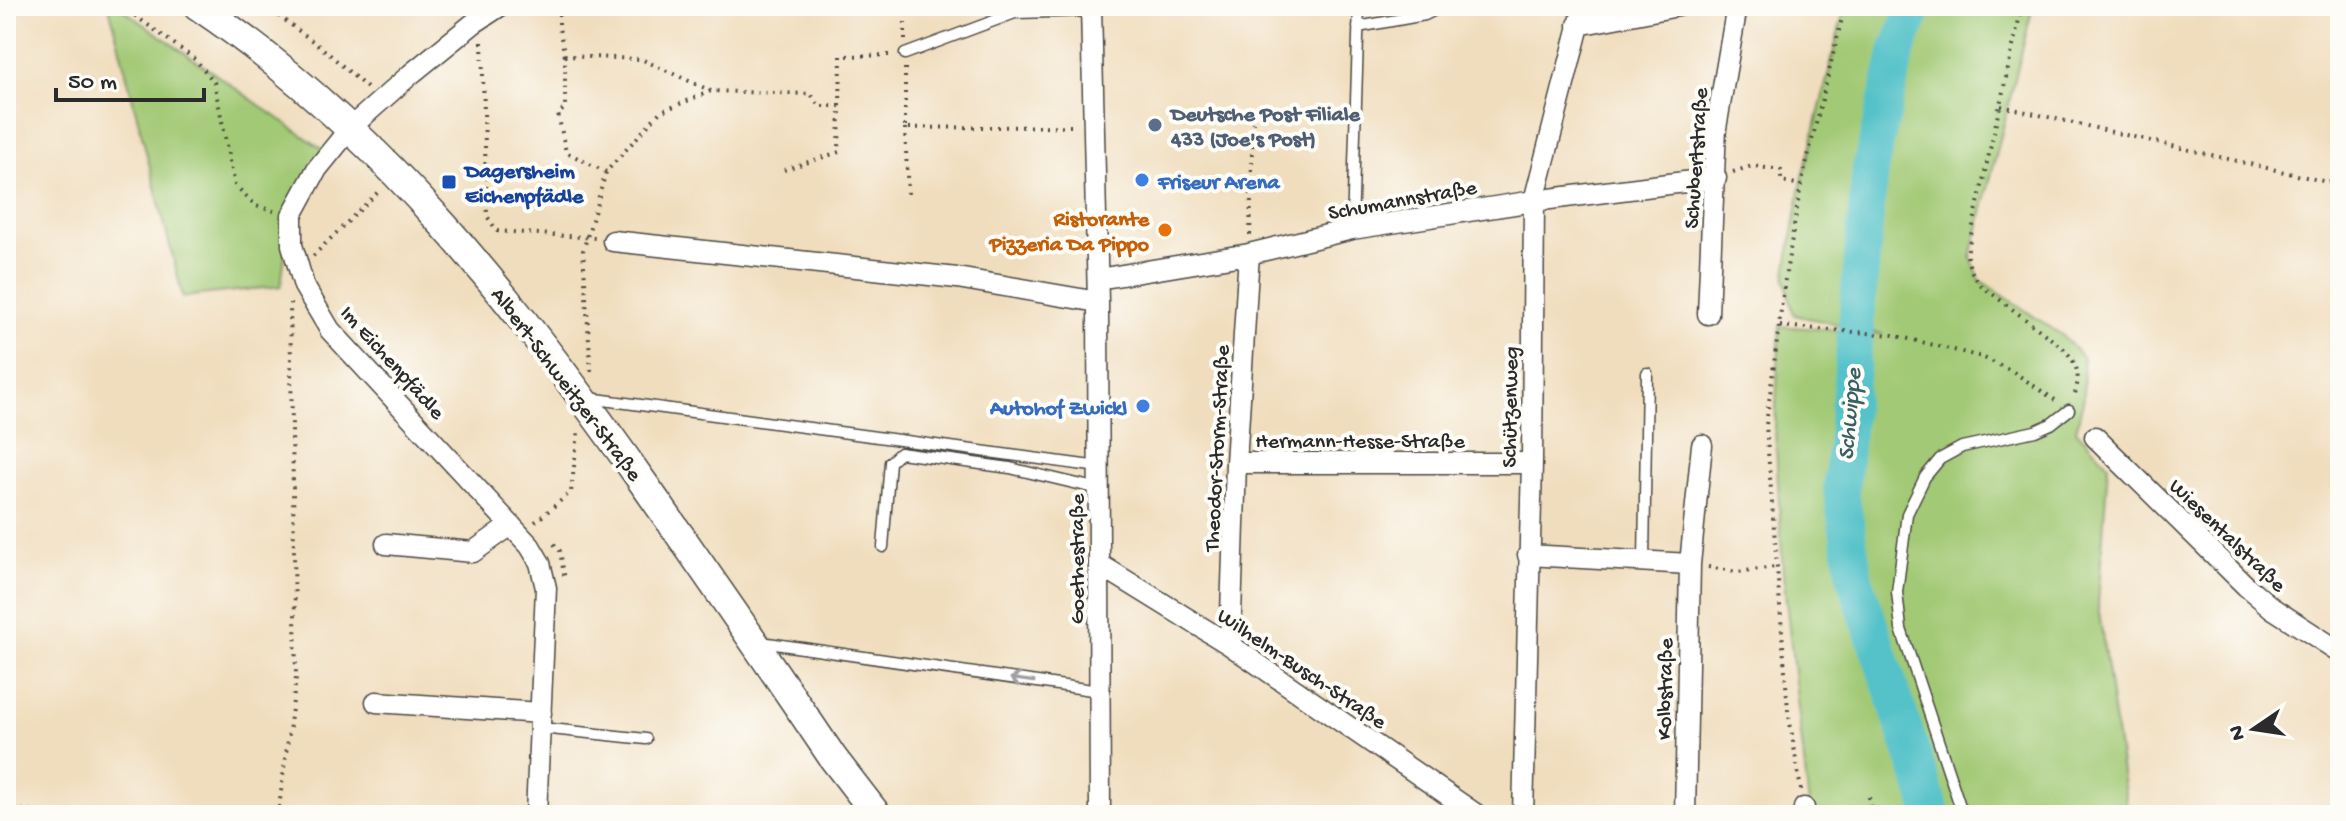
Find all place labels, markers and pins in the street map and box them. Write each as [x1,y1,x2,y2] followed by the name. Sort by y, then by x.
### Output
[1169,103,1361,154] place label: Deutsche Post Filiale 433 (Joe's Post)
[1146,116,1164,134] marker: Deutsche Post Filiale 433 (Joe's Post)
[463,160,584,211] place label: Dagersheim Eichenpfädle
[1133,171,1151,189] marker: Friseur Arena
[1157,171,1281,197] place label: Friseur Arena
[440,173,458,191] marker: Dagersheim Eichenpfädle
[989,208,1150,259] place label: Ristorante Pizzeria Da Pippo
[1156,221,1174,239] marker: Ristorante Pizzeria Da Pippo
[989,397,1127,423] place label: Autohof Zwickl
[1134,397,1152,415] marker: Autohof Zwickl

